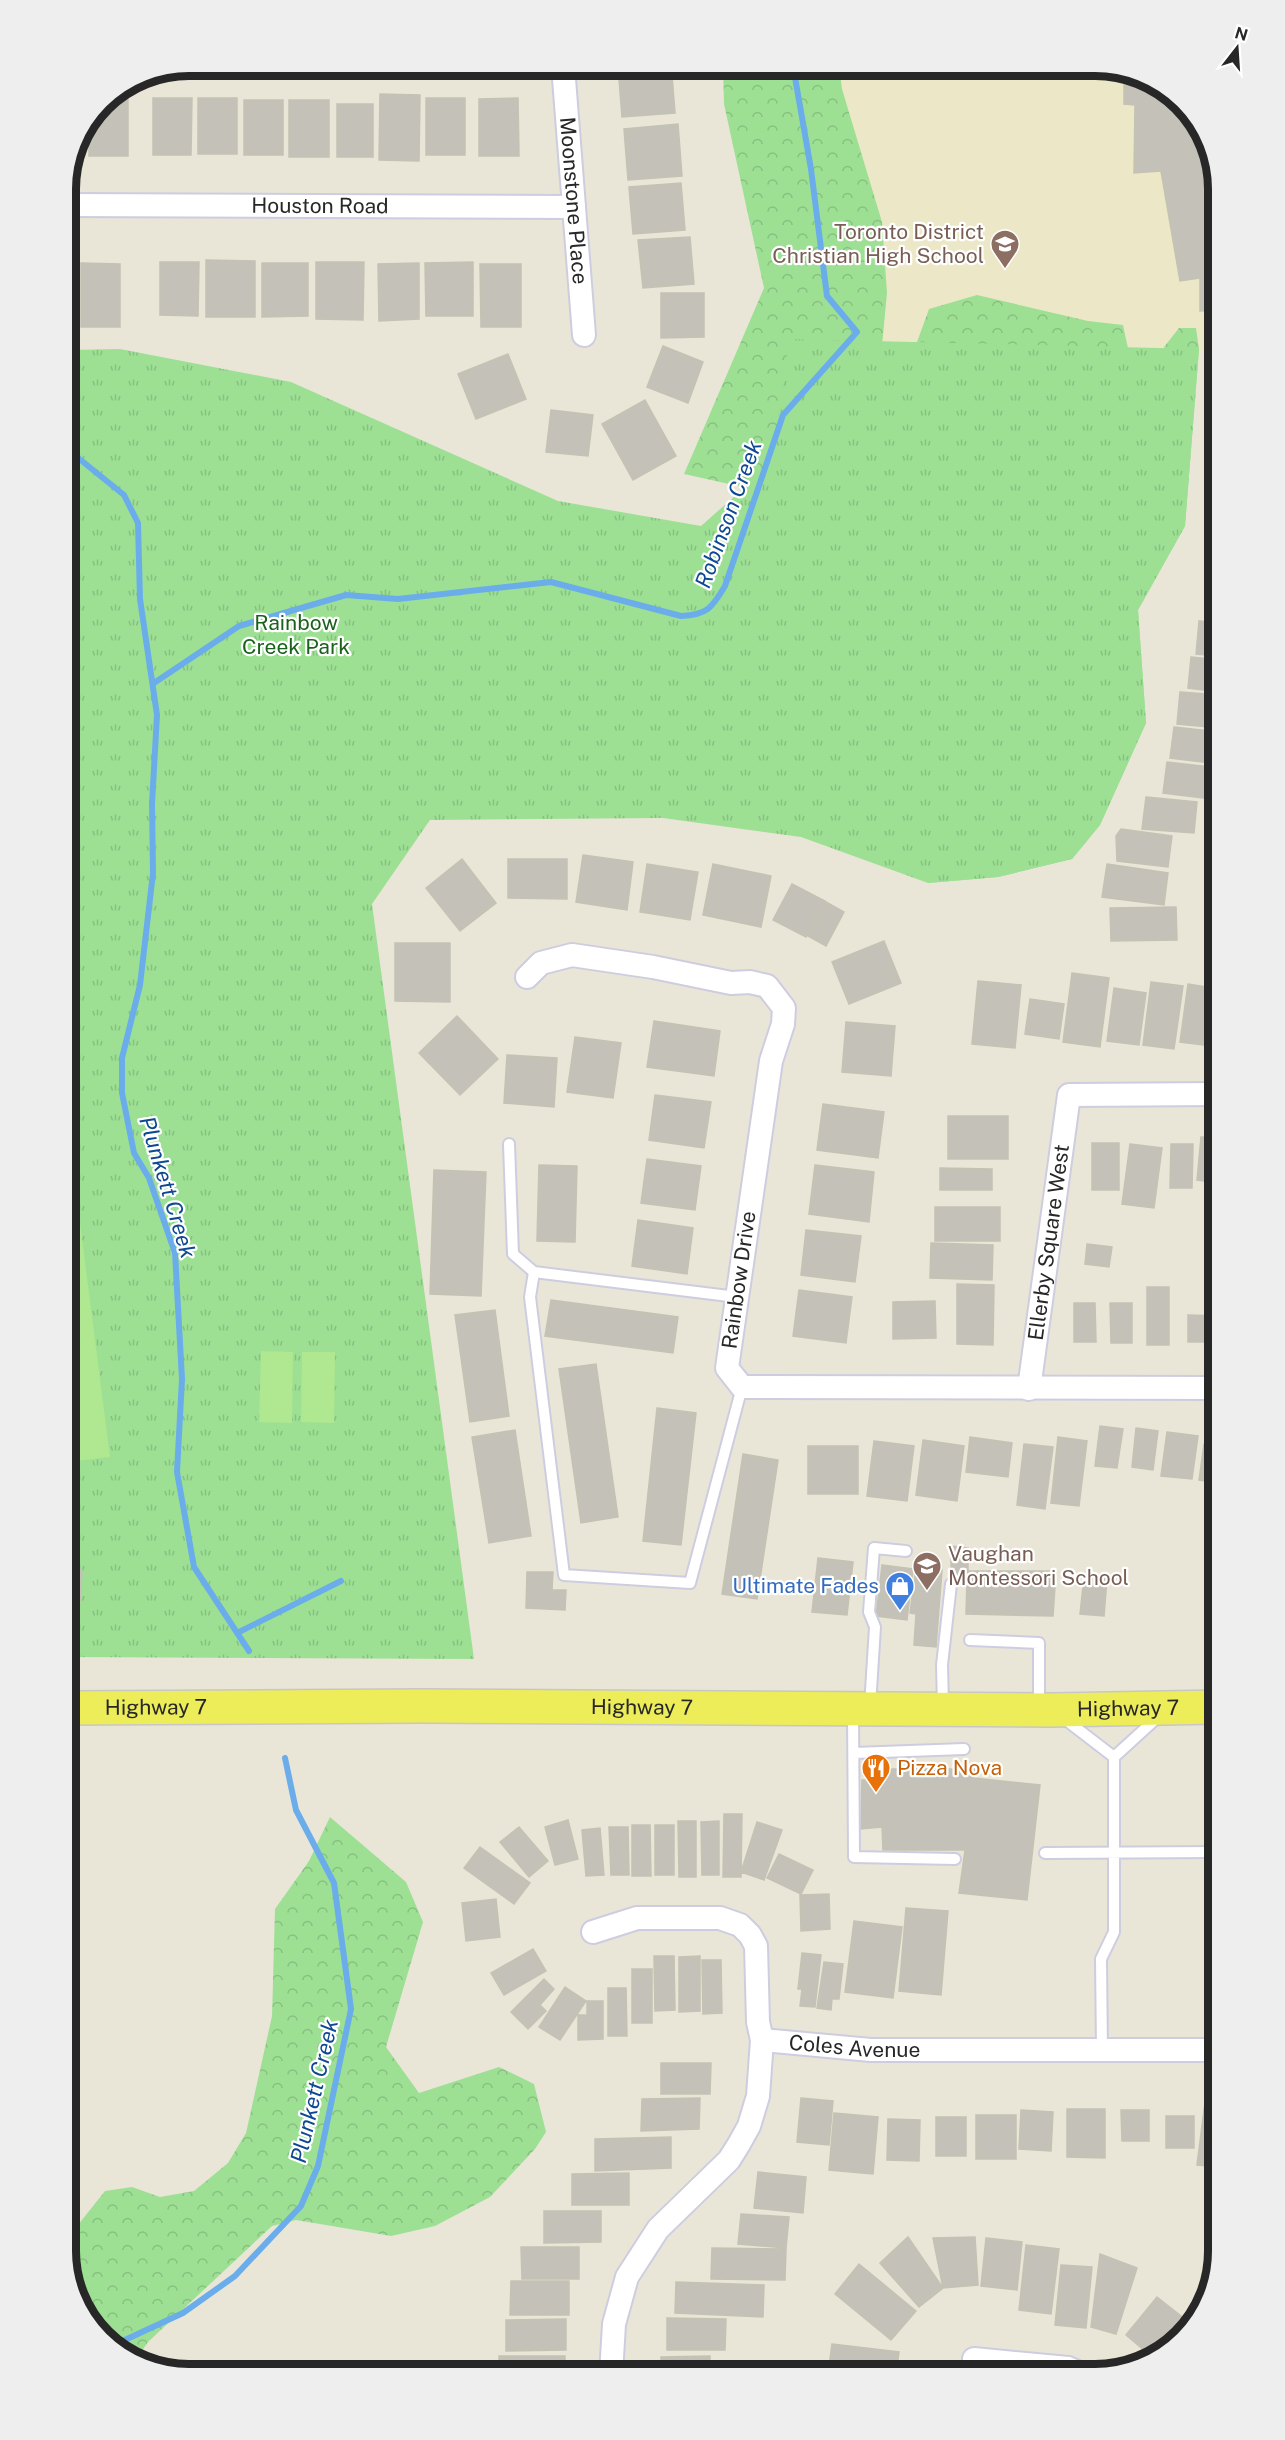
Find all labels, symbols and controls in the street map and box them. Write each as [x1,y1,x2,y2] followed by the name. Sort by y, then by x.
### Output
[1207,18,1267,78] north arrow
[1232,23,1250,45] text: N
[555,116,593,285] street label: Moonstone Place
[251,193,389,218] street label: Houston Road
[772,219,984,268] place label: Toronto District Christian High School
[989,228,1021,270] school or university icon: Toronto District Christian High School
[689,437,767,591] water label: Robinson Creek
[242,610,350,659] park label: Rainbow Creek Park
[134,1113,202,1261] water label: Plunkett Creek
[1023,1143,1074,1342] street label: Ellerby Square West
[716,1209,761,1350] street label: Rainbow Drive
[948,1541,1129,1590] place label: Vaughan Montessori School
[911,1550,943,1592] school or university icon: Vaughan Montessori School
[884,1570,916,1612] shop icon: Ultimate Fades
[732,1573,879,1598] place label: Ultimate Fades
[105,1694,207,1720] street label: Highway 7
[591,1694,693,1720] street label: Highway 7
[1077,1695,1179,1722] street label: Highway 7
[860,1752,892,1794] restaurant icon: Pizza Nova
[897,1755,1002,1780] place label: Pizza Nova
[285,2016,343,2165] water label: Plunkett Creek
[788,2030,920,2062] street label: Coles Avenue

